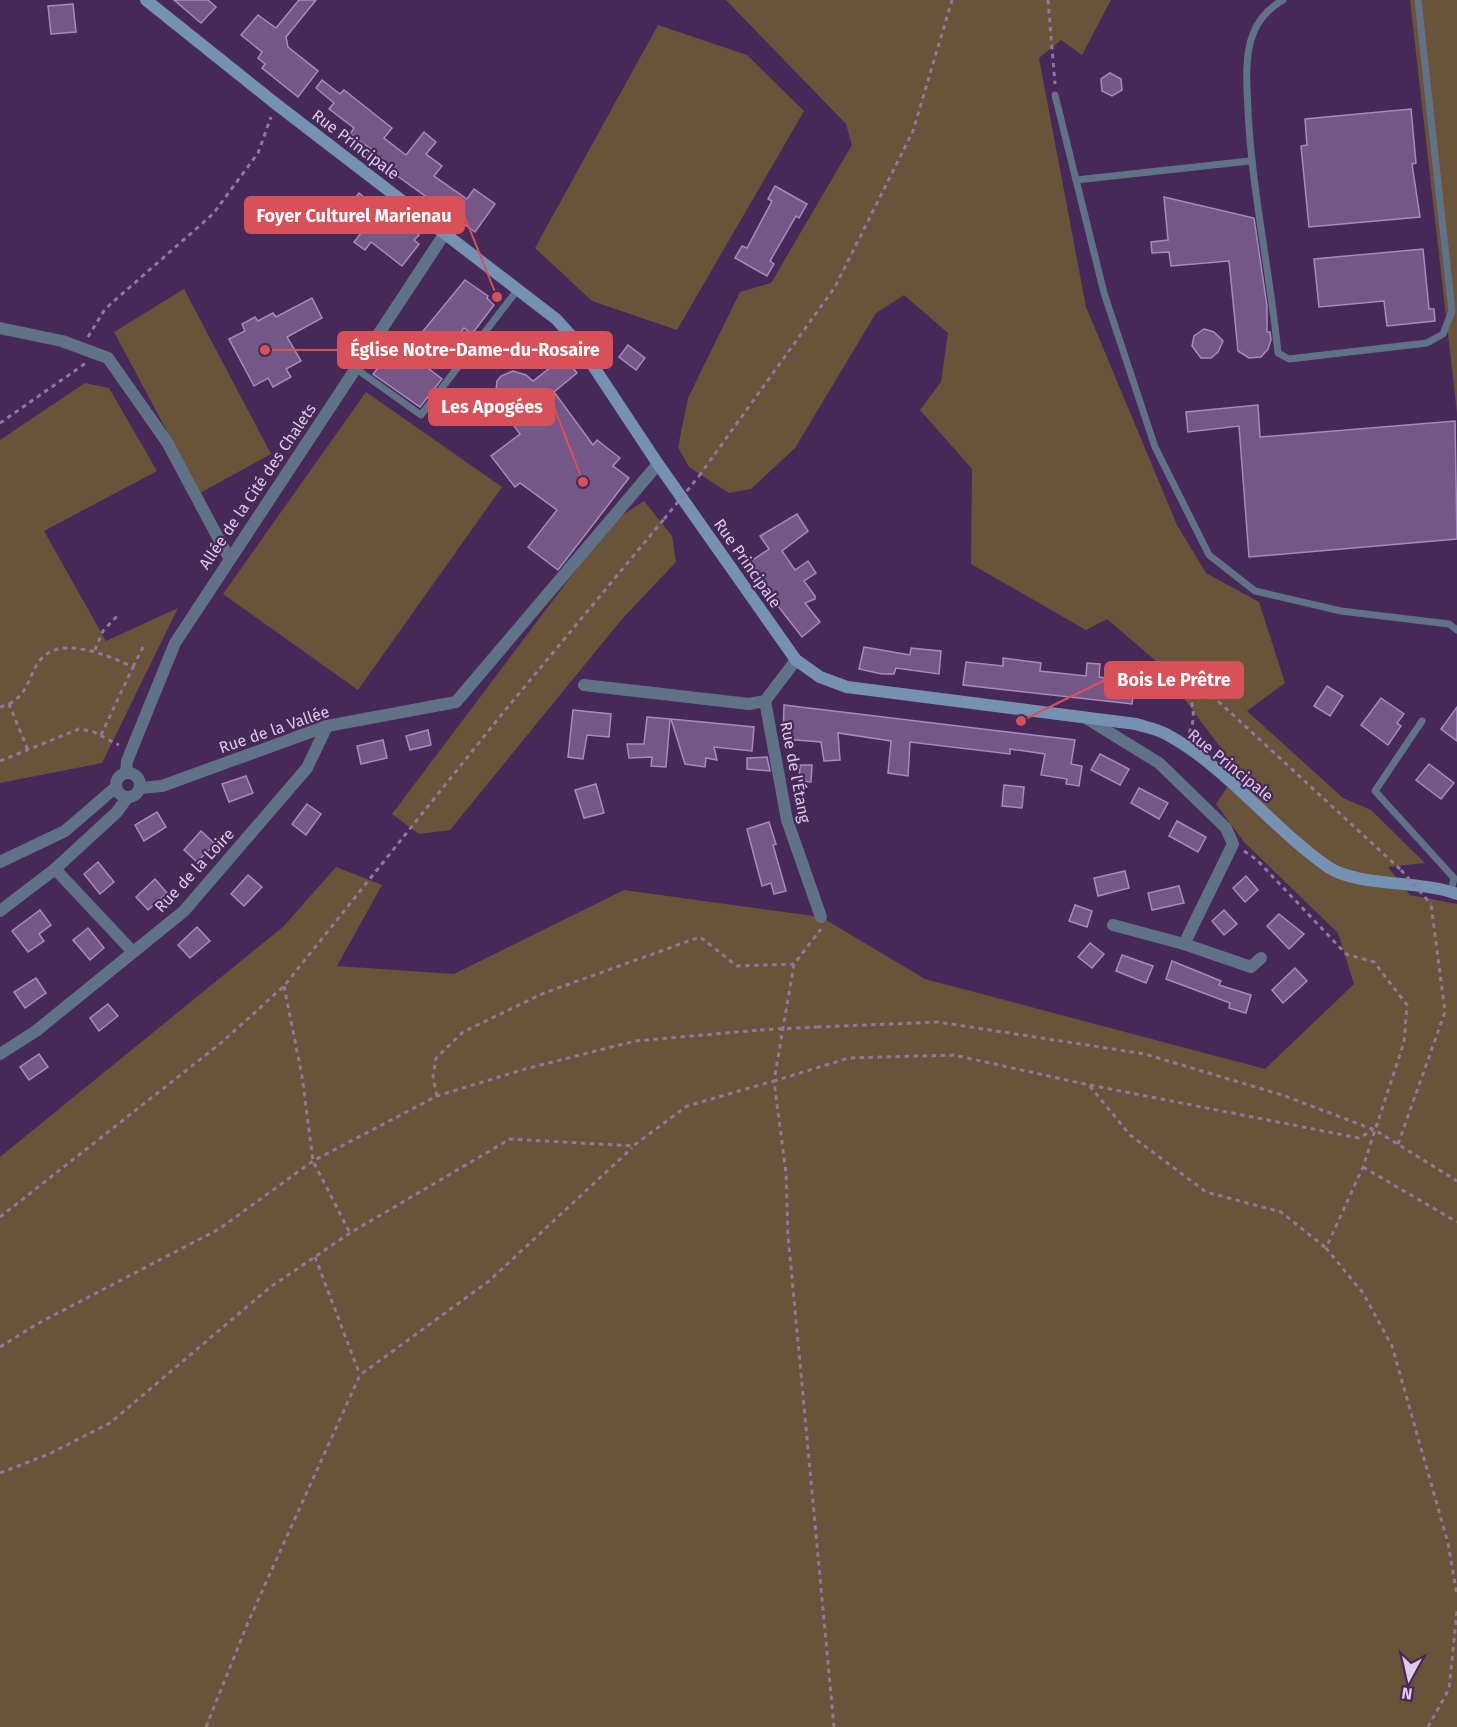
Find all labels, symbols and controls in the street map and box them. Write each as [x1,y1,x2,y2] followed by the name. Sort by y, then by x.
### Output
[308,105,403,183] street label: Rue Principale
[245,197,464,233] callout: Foyer Culturel Marienau
[256,205,452,227] text: Foyer Culturel Marienau
[338,332,612,368] callout: Église Notre-Dame-du-Rosaire
[350,338,600,361] text: Église Notre-Dame-du-Rosaire
[429,389,554,425] callout: Les Apogées
[441,396,543,418] text: Les Apogées
[195,400,320,573] street label: Allée de la Cité des Chalets
[710,515,785,611] street label: Rue Principale
[1105,662,1243,698] callout: Bois Le Prêtre
[1117,669,1231,691] text: Bois Le Prêtre
[216,702,332,757] street label: Rue de la Vallée
[776,720,816,825] street label: Rue de l'Étang
[1184,725,1277,806] street label: Rue Principale
[151,824,238,916] street label: Rue de la Loire
[1379,1649,1439,1709] north arrow
[1400,1683,1414,1704] text: N

